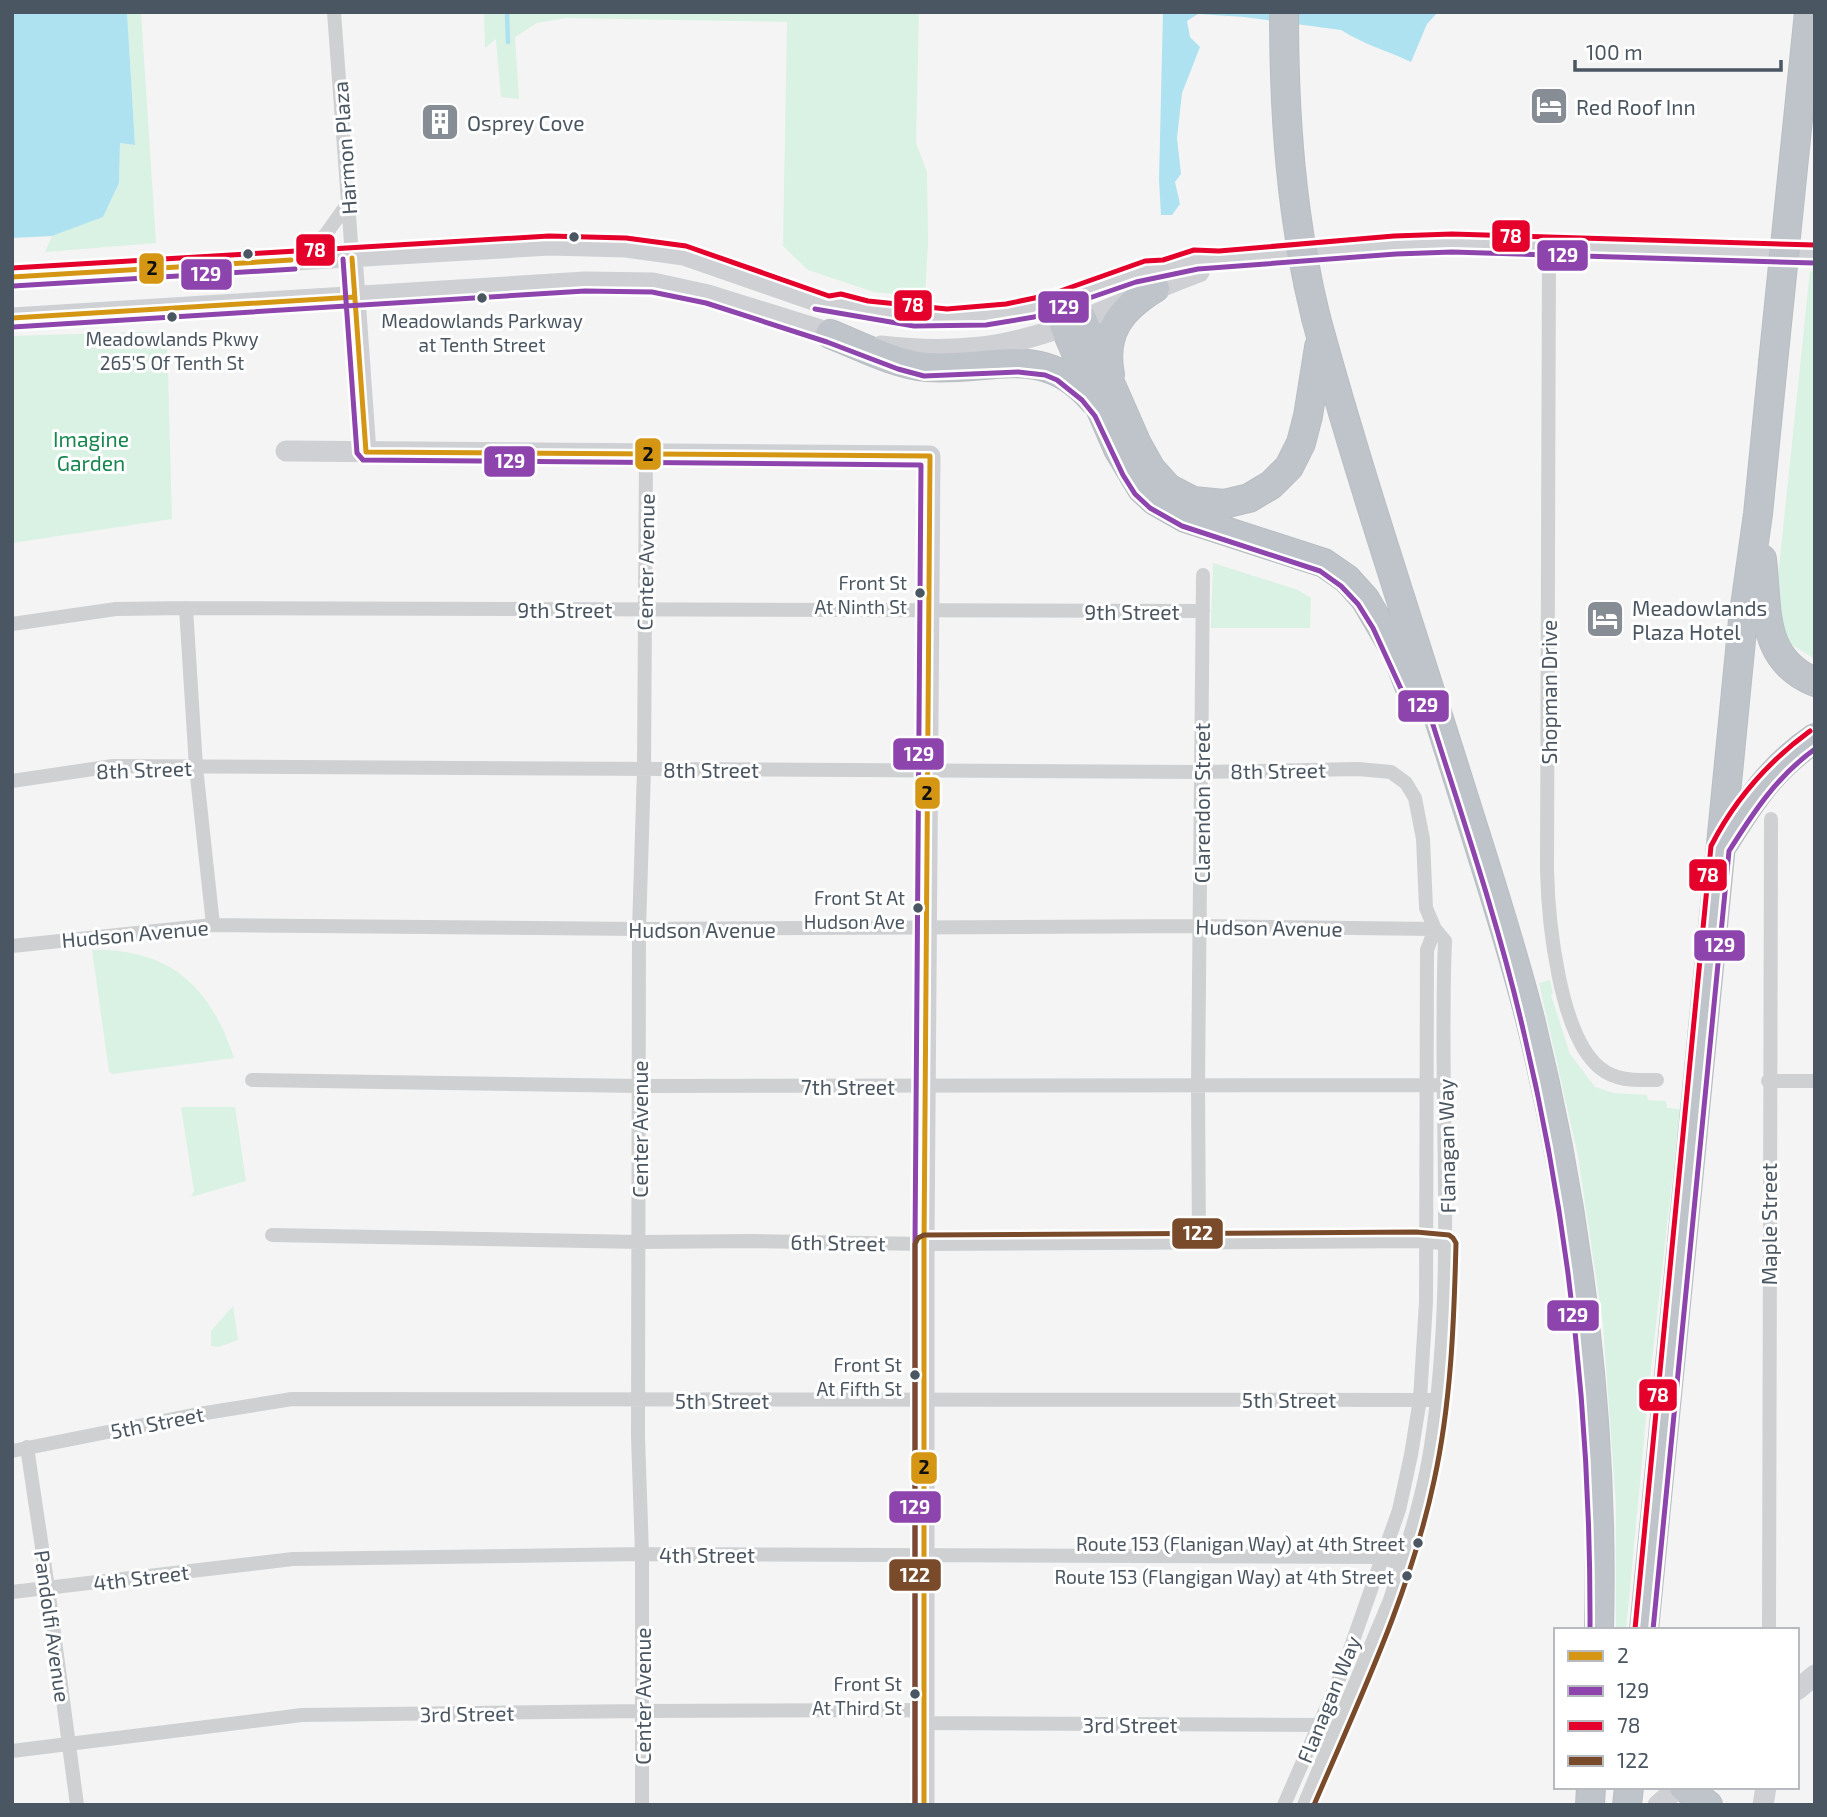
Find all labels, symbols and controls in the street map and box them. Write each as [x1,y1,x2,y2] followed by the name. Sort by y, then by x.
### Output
[1575,28,1782,72] scale bar
[1586,39,1643,64] text: 100 m
[327,80,361,216] street label: Harmon Plaza
[1528,85,1570,127] hotel icon: Red Roof Inn
[1576,94,1696,119] place label: Red Roof Inn
[419,101,461,143] building icon: Osprey Cove
[467,110,585,135] place label: Osprey Cove
[1491,219,1531,253] line badge: 78
[1500,224,1522,247] text: 78
[567,230,581,244] unlabelled marker
[295,233,336,267] line badge: 78
[304,238,326,261] text: 78
[1536,239,1589,272] line badge: 129
[1548,243,1578,266] text: 129
[241,247,255,261] unlabelled marker
[138,252,165,285] line badge: 2
[146,256,158,279] text: 2
[180,258,233,291] line badge: 129
[191,262,221,285] text: 129
[893,289,933,322] line badge: 78
[1037,290,1090,324] line badge: 129
[475,291,489,305] marker: Meadowlands Parkway at Tenth Street
[902,293,924,316] text: 78
[1049,295,1079,318] text: 129
[381,309,583,356] place label: Meadowlands Parkway at Tenth Street
[165,310,179,324] marker: Meadowlands Pkwy 265'S Of Tenth St
[85,327,259,374] place label: Meadowlands Pkwy 265'S Of Tenth St
[53,426,129,475] park label: Imagine Garden
[634,437,662,471] line badge: 2
[642,442,654,465] text: 2
[483,445,536,478] line badge: 129
[495,449,525,472] text: 129
[631,493,659,631] street label: Center Avenue
[814,571,907,618] place label: Front St At Ninth St
[913,586,927,600] marker: Front St At Ninth St
[1632,595,1767,644] place label: Meadowlands Plaza Hotel
[517,597,613,622] street label: 9th Street
[1584,598,1626,640] hotel icon: Meadowlands Plaza Hotel
[1084,599,1180,624] street label: 9th Street
[1536,620,1561,764] street label: Shopman Drive
[1397,689,1450,723] line badge: 129
[1408,693,1438,716] text: 129
[1189,723,1214,883] street label: Clarendon Street
[892,737,945,771] line badge: 129
[904,742,934,765] text: 129
[96,755,192,783] street label: 8th Street
[663,757,759,782] street label: 8th Street
[1230,757,1326,783] street label: 8th Street
[914,776,941,810] line badge: 2
[921,781,933,804] text: 2
[1688,858,1728,892] line badge: 78
[1697,863,1719,886] text: 78
[804,886,905,933] place label: Front St At Hudson Ave
[911,901,925,915] marker: Front St At Hudson Ave
[1195,913,1343,941] street label: Hudson Avenue
[60,914,210,952] street label: Hudson Avenue
[628,917,776,942] street label: Hudson Avenue
[1693,929,1746,962] line badge: 129
[1705,933,1735,956] text: 129
[627,1060,652,1198] street label: Center Avenue
[801,1074,895,1099] street label: 7th Street
[1432,1078,1460,1214] street label: Flanagan Way
[1756,1163,1781,1285] street label: Maple Street
[1171,1217,1224,1250] line badge: 122
[1183,1221,1213,1244] text: 122
[790,1229,886,1255] street label: 6th Street
[1546,1299,1600,1332] line badge: 129
[1558,1303,1588,1326] text: 129
[816,1353,902,1400] place label: Front St At Fifth St
[908,1368,922,1382] marker: Front St At Fifth St
[1638,1378,1678,1412] line badge: 78
[1647,1383,1669,1406] text: 78
[1242,1387,1336,1412] street label: 5th Street
[675,1388,769,1413] street label: 5th Street
[108,1401,206,1443] street label: 5th Street
[910,1451,938,1485] line badge: 2
[918,1455,930,1478] text: 2
[888,1490,942,1524] line badge: 129
[900,1495,930,1518] text: 129
[1076,1532,1405,1555] place label: Route 153 (Flanigan Way) at 4th Street
[1411,1536,1425,1550] marker: Route 153 (Flanigan Way) at 4th Street
[659,1542,755,1567] street label: 4th Street
[30,1548,76,1704] street label: Pandolfi Avenue
[888,1558,942,1592] line badge: 122
[92,1559,190,1595] street label: 4th Street
[900,1563,930,1586] text: 122
[1054,1565,1394,1588] place label: Route 153 (Flangigan Way) at 4th Street
[1400,1569,1414,1583] marker: Route 153 (Flangigan Way) at 4th Street
[630,1627,655,1765] street label: Center Avenue
[1554,1628,1799,1789] legend
[1291,1632,1365,1766] street label: Flanagan Way
[1617,1642,1629,1667] text: 2
[812,1672,902,1719] place label: Front St At Third St
[1617,1677,1649,1702] text: 129
[908,1687,922,1701] marker: Front St At Third St
[419,1700,515,1726] street label: 3rd Street
[1083,1712,1177,1737] street label: 3rd Street
[1617,1712,1641,1737] text: 78
[1617,1747,1649,1772] text: 122

